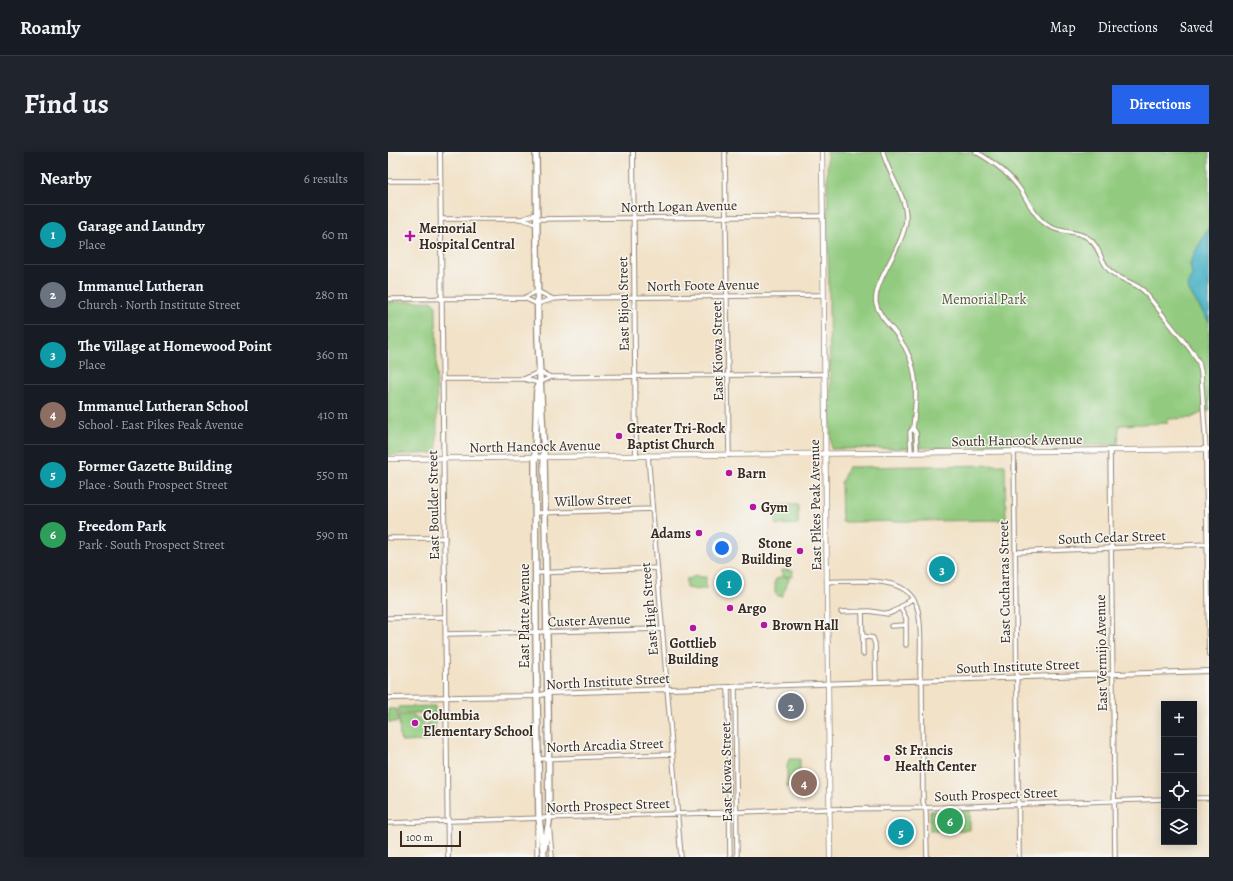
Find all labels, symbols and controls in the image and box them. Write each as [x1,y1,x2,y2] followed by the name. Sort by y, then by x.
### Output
[20,15,80,41] text: Roamly
[1050,18,1076,37] text: Map
[1098,18,1158,37] text: Directions
[1180,18,1213,37] text: Saved
[24,85,109,123] text: Find us
[1112,85,1209,124] button: Directions
[40,167,91,190] text: Nearby
[304,170,348,187] text: 6 results
[621,196,737,217] street label: North Logan Avenue
[78,216,205,236] text: Garage and Laundry
[419,219,515,254] place label: Memorial Hospital Central
[51,226,55,243] text: 1
[322,226,348,243] text: 60 m
[404,230,416,242] marker: Memorial Hospital Central
[78,236,106,253] text: Place
[613,256,634,352] street label: East Bijou Street
[646,275,760,296] street label: North Foote Avenue
[78,276,204,296] text: Immanuel Lutheran
[50,286,56,303] text: 2
[315,286,348,303] text: 280 m
[942,290,1026,309] park label: Memorial Park
[78,296,240,313] text: Church · North Institute Street
[707,300,728,401] street label: East Kiowa Street
[78,336,272,356] text: The Village at Homewood Point
[50,346,56,363] text: 3
[316,346,348,363] text: 360 m
[78,356,106,373] text: Place
[78,396,248,416] text: Immanuel Lutheran School
[50,406,56,423] text: 4
[317,406,348,423] text: 410 m
[78,416,243,433] text: School · East Pikes Peak Avenue
[627,419,726,454] place label: Greater Tri-Rock Baptist Church
[951,430,1083,451] street label: South Hancock Avenue
[614,431,624,441] marker: Greater Tri-Rock Baptist Church
[469,436,601,457] street label: North Hancock Avenue
[805,439,826,571] street label: East Pikes Peak Avenue
[423,449,444,560] street label: East Boulder Street
[78,456,232,476] text: Former Gazette Building
[737,464,766,483] place label: Barn
[50,466,56,483] text: 5
[317,466,348,483] text: 550 m
[724,468,734,478] marker: Barn
[78,476,228,493] text: Place · South Prospect Street
[553,490,632,511] street label: Willow Street
[761,498,788,517] place label: Gym
[748,502,758,512] marker: Gym
[78,516,166,536] text: Freedom Park
[994,520,1015,644] street label: East Cucharras Street
[650,524,691,543] place label: Adams
[50,526,56,543] text: 6
[316,526,348,543] text: 590 m
[1058,526,1167,549] street label: South Cedar Street
[694,528,704,538] marker: Adams
[741,534,793,569] place label: Stone Building
[78,536,225,553] text: Park · South Prospect Street
[712,538,732,558] your location
[795,546,805,556] marker: Stone Building
[929,554,955,584] pin: 3
[636,561,663,656] street label: East High Street
[515,563,534,669] street label: East Platte Avenue
[716,568,742,598] pin: 1
[1091,594,1112,712] street label: East Vermijo Avenue
[737,599,767,618] place label: Argo
[725,603,735,613] marker: Argo
[547,610,631,631] street label: Custer Avenue
[772,616,839,635] place label: Brown Hall
[759,620,769,630] marker: Brown Hall
[688,623,698,633] marker: Gottlieb Building
[668,634,719,669] place label: Gottlieb Building
[956,655,1080,678] street label: South Institute Street
[546,669,671,694] street label: North Institute Street
[778,691,804,721] pin: 2
[1161,701,1197,845] map controls
[1161,701,1197,737] button: +
[423,706,533,741] place label: Columbia Elementary School
[410,718,420,728] marker: Columbia Elementary School
[716,721,737,822] street label: East Kiowa Street
[546,734,664,757] street label: North Arcadia Street
[1161,737,1197,773] button: −
[895,741,977,776] place label: St Francis Health Center
[882,753,892,763] marker: St Francis Health Center
[791,768,817,798] pin: 4
[1161,773,1197,809] button: locate
[934,783,1058,806] street label: South Prospect Street
[546,794,671,817] street label: North Prospect Street
[937,806,963,836] pin: 6
[1161,809,1197,845] button: layers
[888,817,914,847] pin: 5
[400,829,461,848] scale bar
[406,830,433,845] text: 100 m

